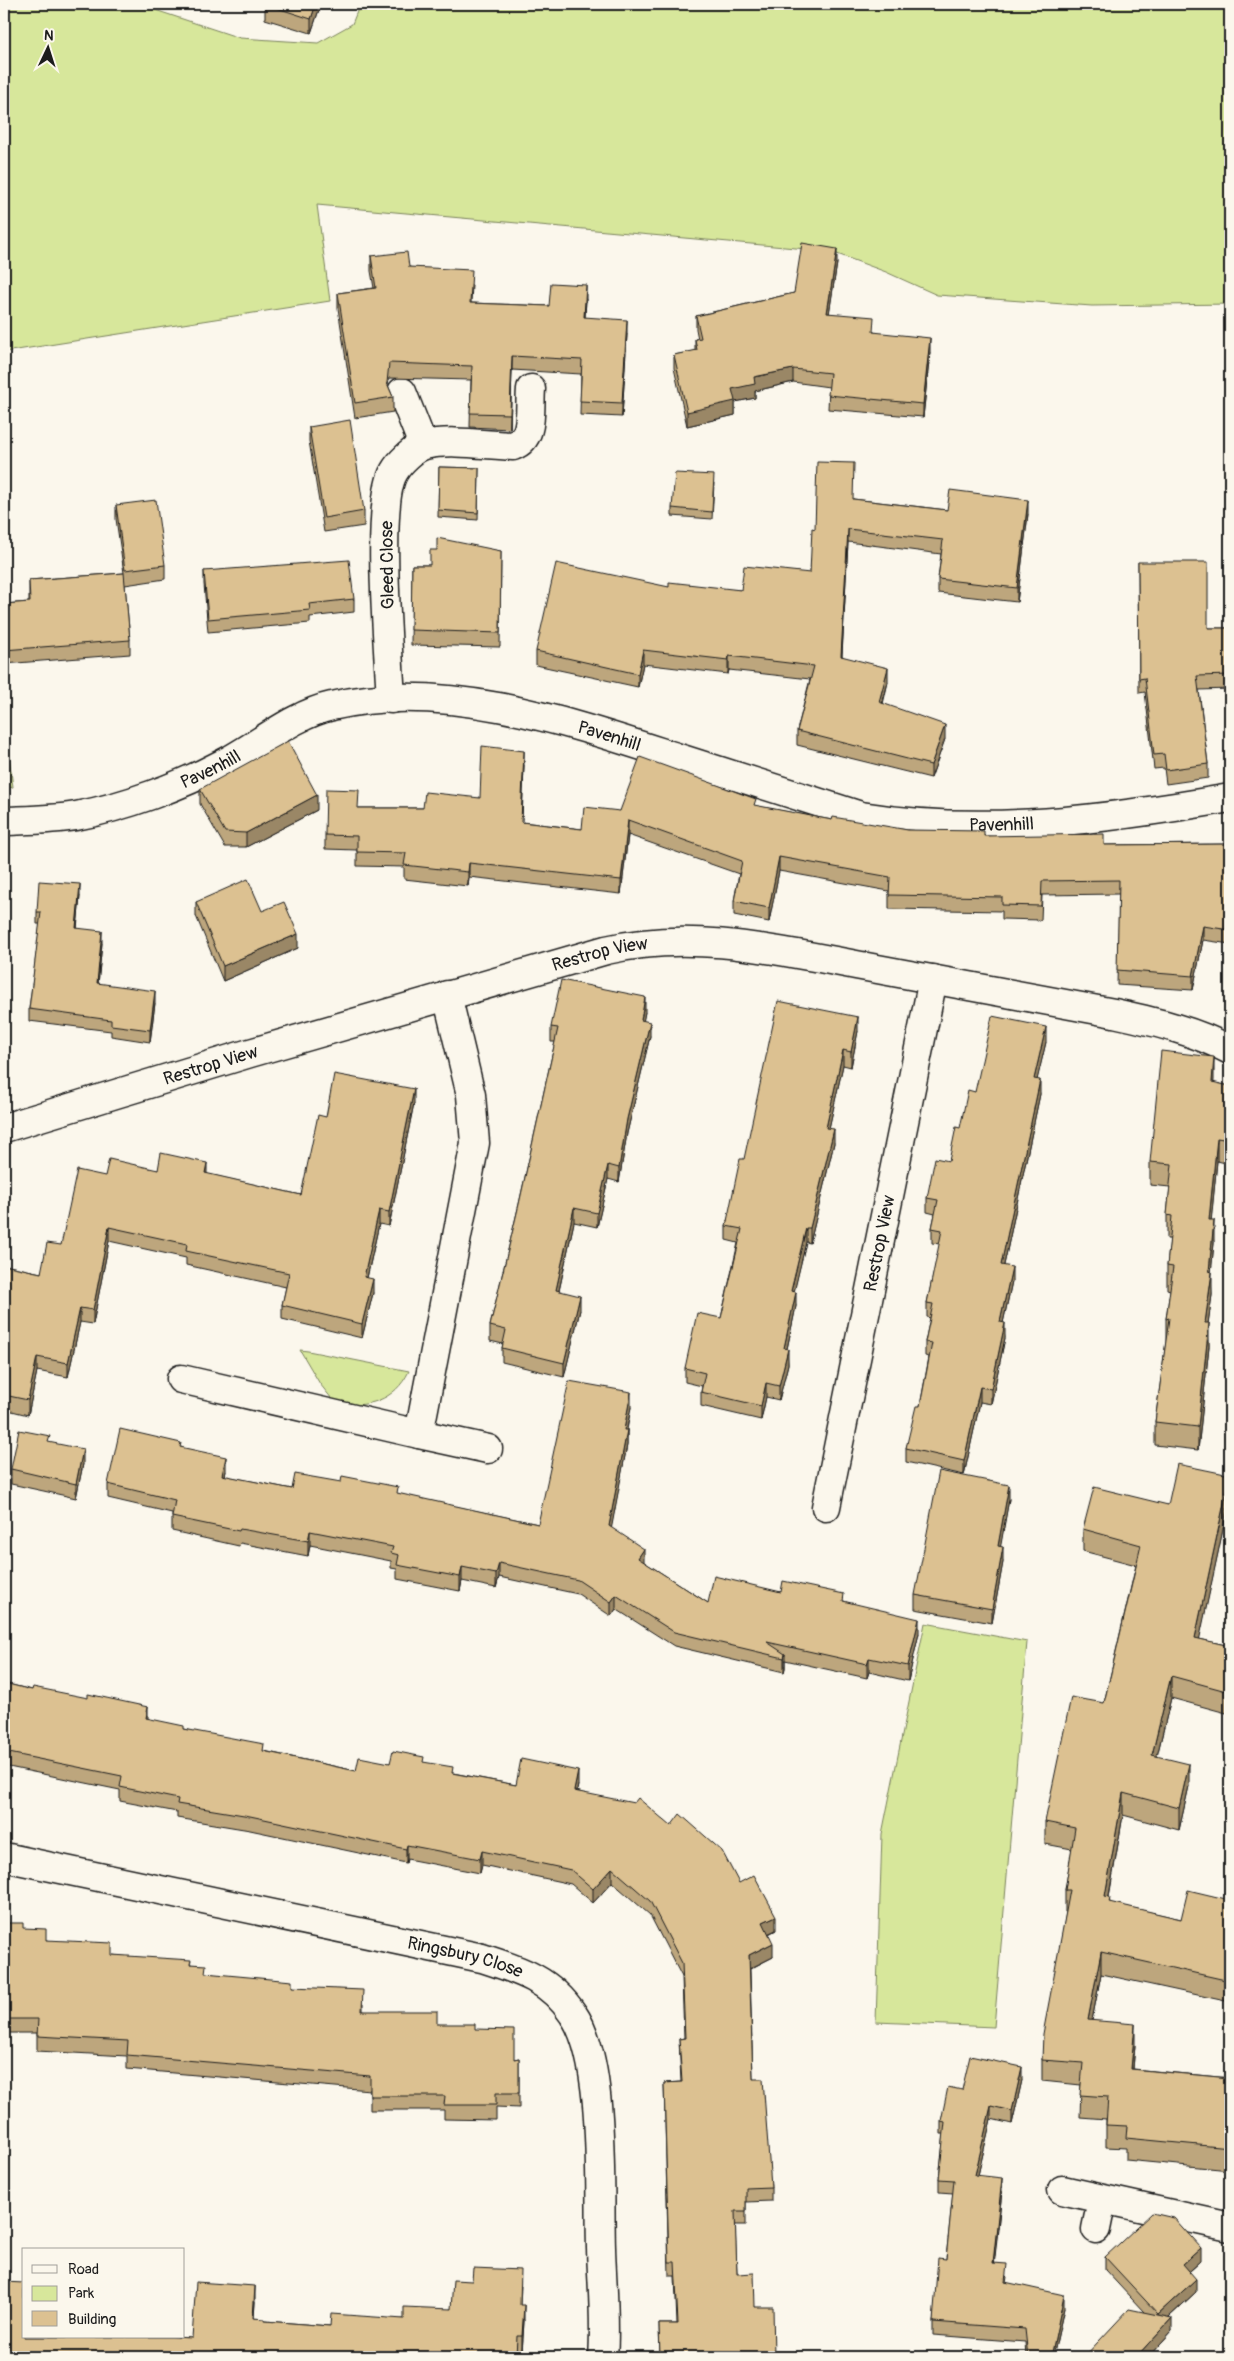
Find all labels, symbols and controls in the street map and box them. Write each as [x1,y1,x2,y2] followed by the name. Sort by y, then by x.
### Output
[22,22,72,72] north arrow
[44,27,54,44] text: N
[375,520,400,609] street label: Gleed Close
[575,716,644,757] street label: Pavenhill
[177,745,245,794] street label: Pavenhill
[969,812,1035,837] street label: Pavenhill
[549,932,649,977] street label: Restrop View
[161,1040,261,1091] street label: Restrop View
[859,1193,901,1294] street label: Restrop View
[405,1932,527,1983] street label: Ringsbury Close
[22,2248,185,2338] legend
[68,2260,99,2279] text: Road
[68,2284,95,2303] text: Park
[68,2310,116,2329] text: Building

